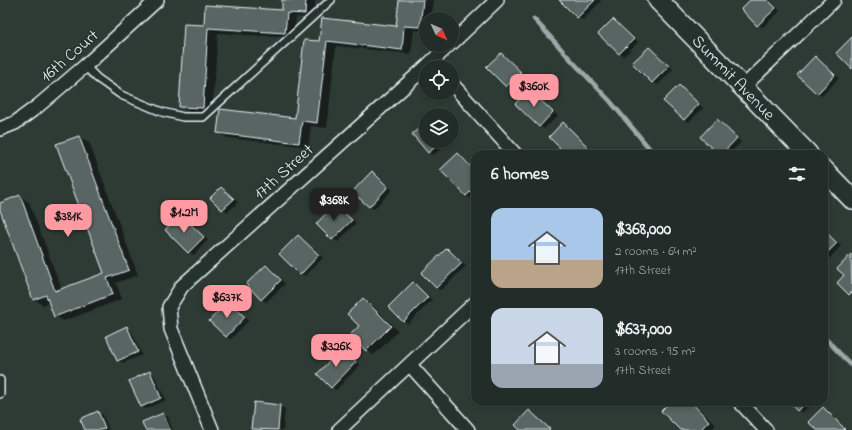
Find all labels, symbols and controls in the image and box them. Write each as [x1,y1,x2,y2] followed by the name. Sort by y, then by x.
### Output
[419,12,459,52] north arrow
[419,12,459,148] map controls
[35,24,105,88] street label: 16th Court
[685,29,781,127] street label: Summit Avenue
[419,60,459,100] button: locate
[506,74,562,108] pin: $360K
[519,77,549,96] text: $360K
[419,108,459,148] button: layers
[248,138,320,206] street label: 17th Street
[491,162,549,187] text: 6 homes
[786,163,808,185] icon: filters
[306,188,362,222] pin: $368K
[319,191,349,210] text: $368K
[156,200,212,234] pin: $1.2M
[169,203,199,222] text: $1.2M
[40,204,96,238] pin: $381K
[54,207,82,226] text: $381K
[615,217,671,242] text: $368,000
[523,224,571,272] icon: home
[615,242,697,261] text: 2 rooms · 64 m²
[615,261,671,280] text: 17th Street
[199,285,255,319] pin: $637K
[212,288,242,307] text: $637K
[615,317,672,342] text: $637,000
[523,324,571,372] icon: home
[308,334,364,368] pin: $326K
[320,337,352,356] text: $326K
[615,342,696,361] text: 3 rooms · 95 m²
[615,361,671,380] text: 17th Street

